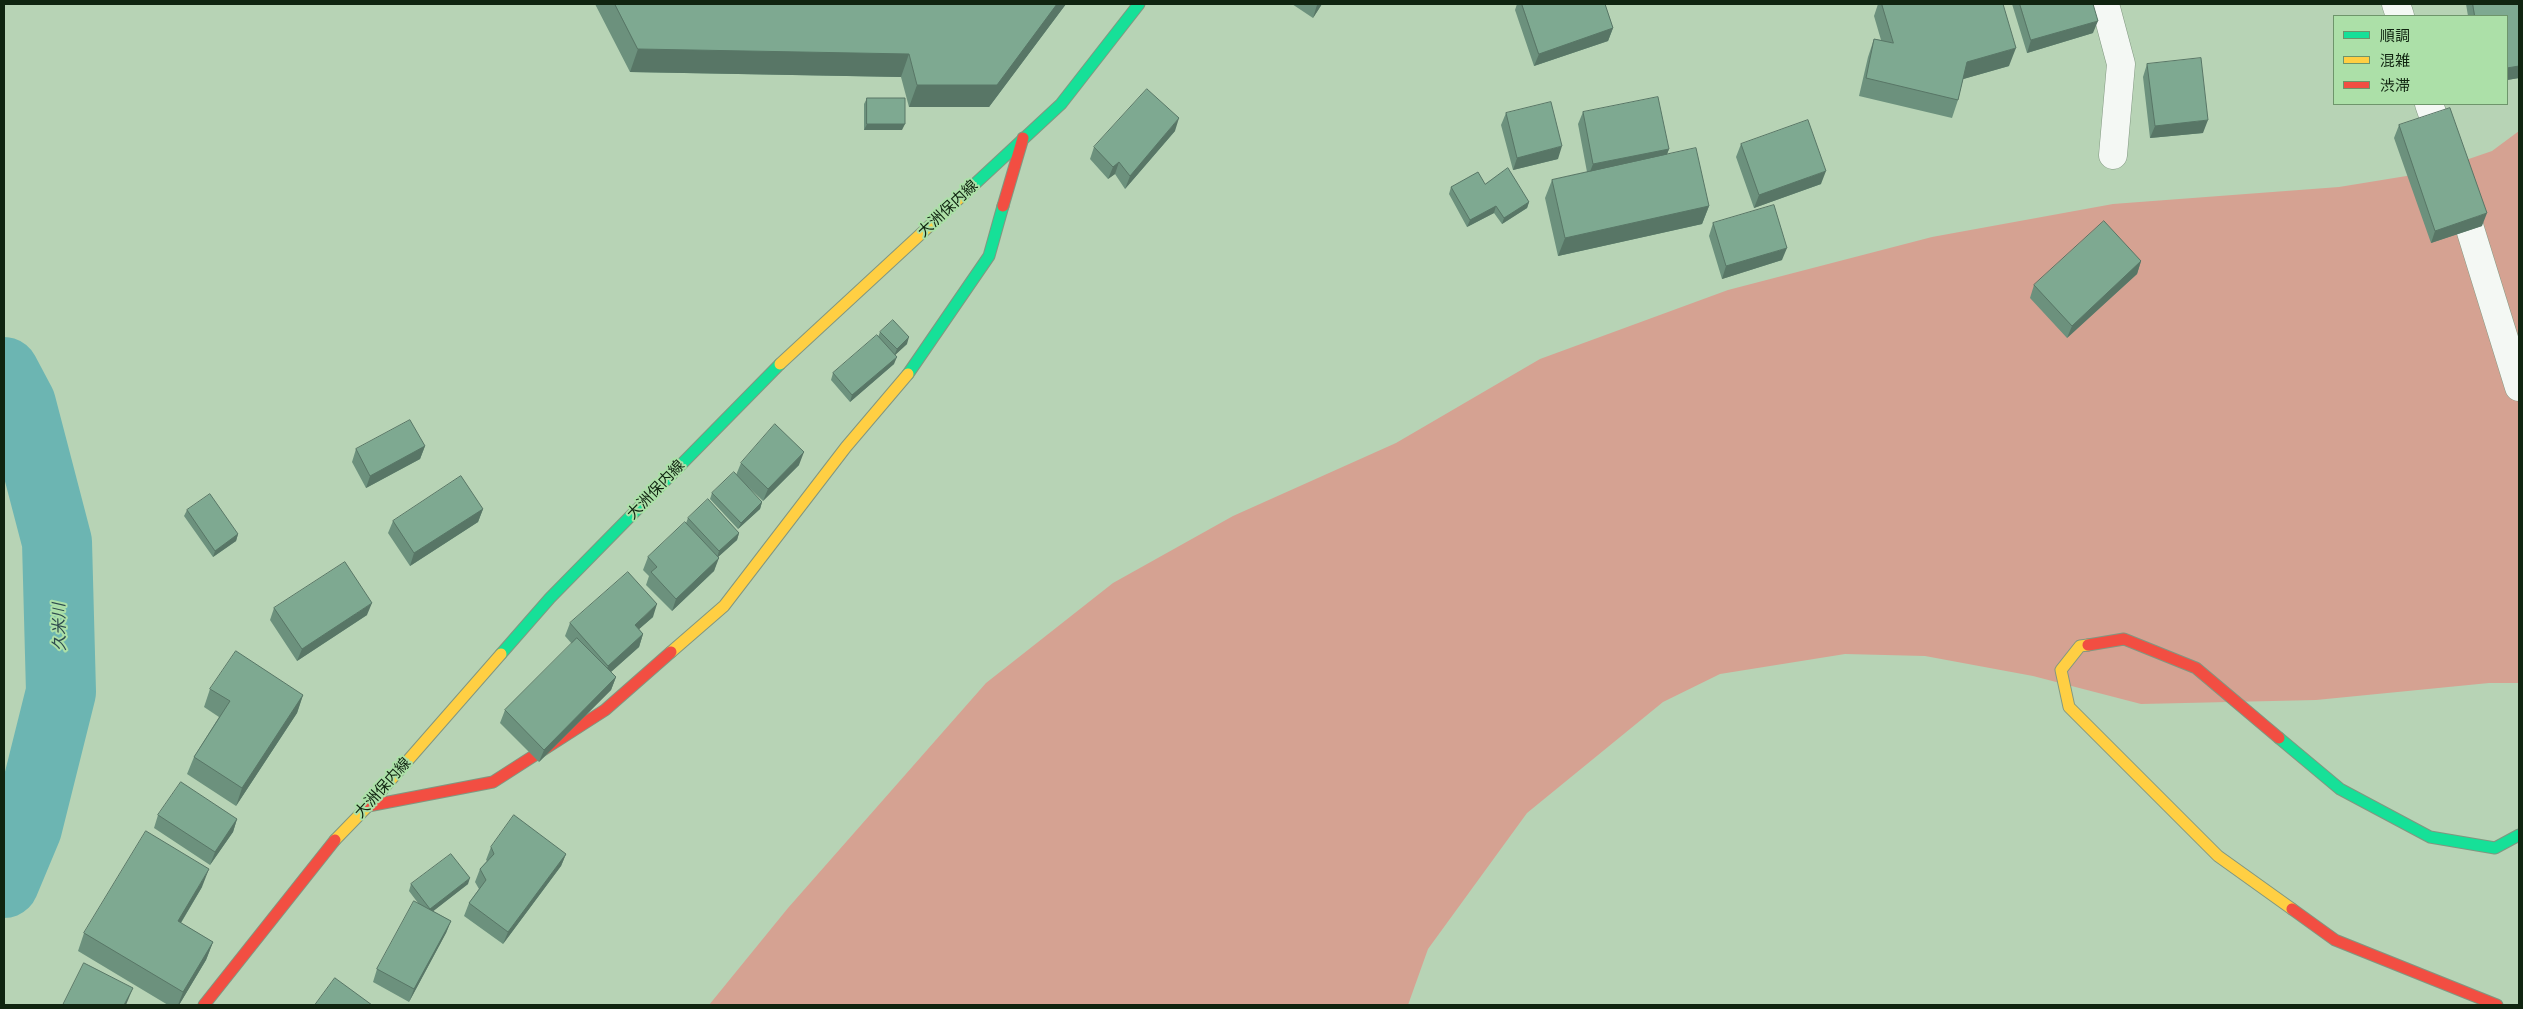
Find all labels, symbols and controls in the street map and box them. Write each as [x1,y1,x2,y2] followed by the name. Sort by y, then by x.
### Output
[2333,15,2508,105] legend
[2380,27,2410,45] text: 順調
[2380,52,2410,70] text: 混雑
[2380,77,2410,95] text: 渋滞
[914,177,982,241] street label: 大洲保内線
[623,457,689,523] street label: 大洲保内線
[50,603,70,651] water label: 久米川
[351,754,415,822] street label: 大洲保内線

